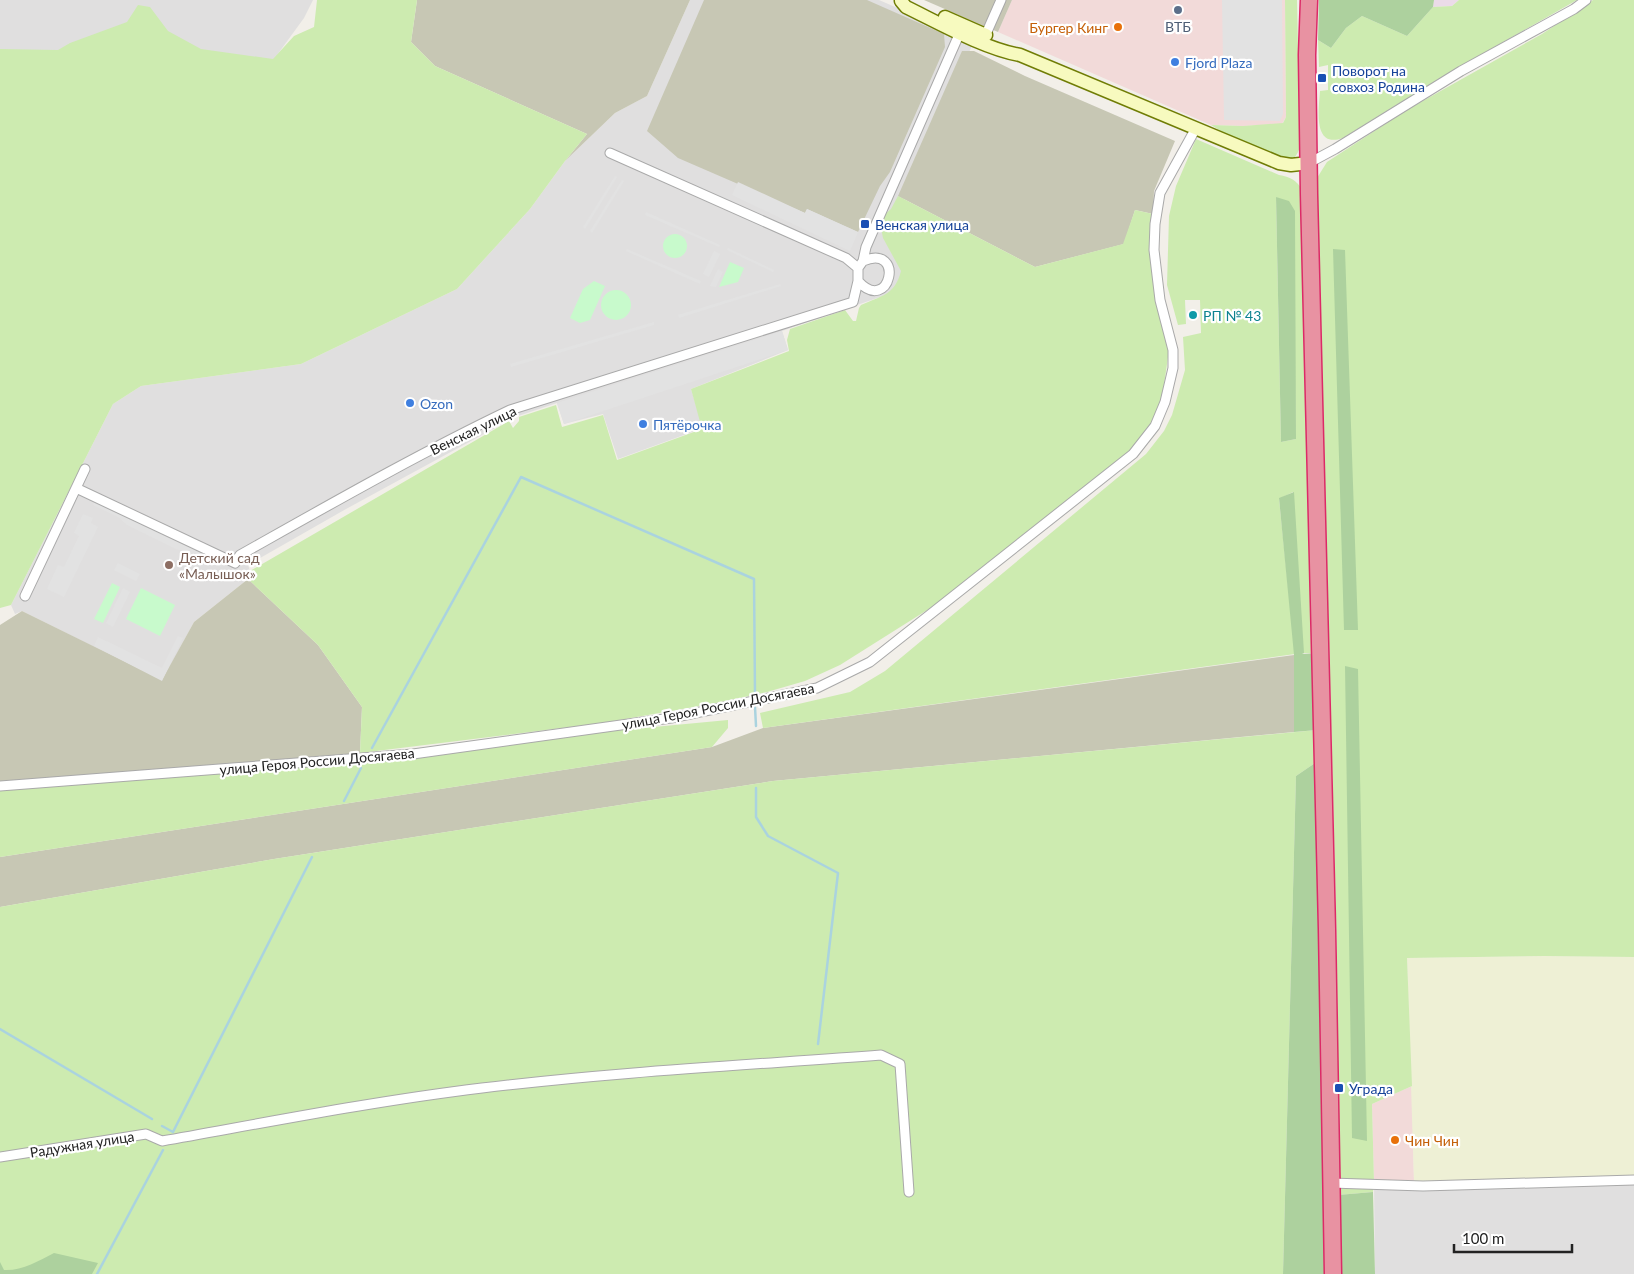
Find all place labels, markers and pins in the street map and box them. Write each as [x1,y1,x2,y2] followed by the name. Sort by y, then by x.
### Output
[1172,4,1184,16] marker: ВТБ
[1165,18,1191,35] place label: ВТБ
[1029,19,1108,36] place label: Бургер Кинг
[1112,21,1124,33] marker: Бургер Кинг
[1185,54,1252,71] place label: Fjord Plaza
[1169,56,1181,68] marker: Fjord Plaza
[1332,62,1425,95] place label: Поворот на совхоз Родина
[1316,72,1328,84] marker: Поворот на совхоз Родина
[875,216,969,233] place label: Венская улица
[859,218,871,230] marker: Венская улица
[1203,307,1261,324] place label: РП № 43
[1187,309,1199,321] marker: РП № 43
[420,395,453,412] place label: Ozon
[404,397,416,409] marker: Ozon
[653,416,721,433] place label: Пятёрочка
[637,418,649,430] marker: Пятёрочка
[179,549,260,582] place label: Детский сад «Малышок»
[163,559,175,571] marker: Детский сад «Малышок»
[1349,1080,1393,1097] place label: Уграда
[1333,1082,1345,1094] marker: Уграда
[1405,1132,1459,1149] place label: Чин Чин
[1389,1134,1401,1146] marker: Чин Чин

